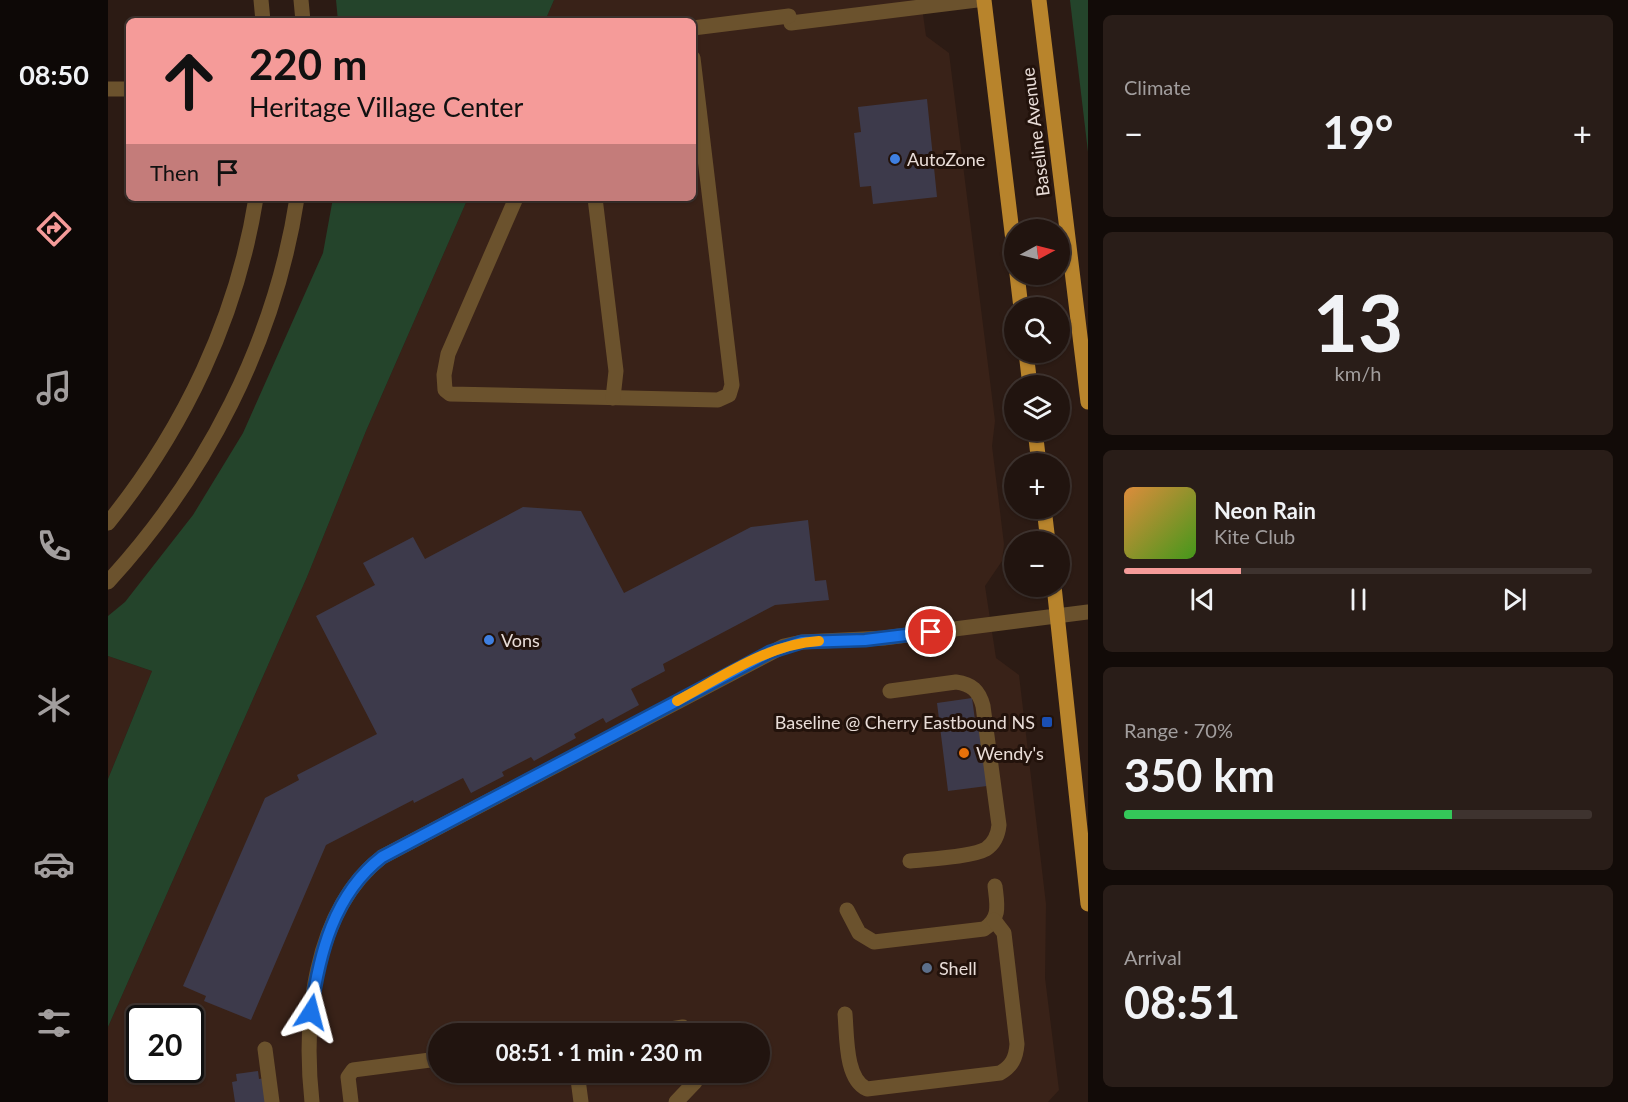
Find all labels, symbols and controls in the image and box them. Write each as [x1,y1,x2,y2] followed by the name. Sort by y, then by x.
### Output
[249,39,367,89] text: 220 m
[150,42,228,120] icon: ahead
[19,58,89,91] text: 08:50
[1016,66,1054,198] street label: Baseline Avenue
[1124,75,1191,99] text: Climate
[249,90,523,123] text: Heritage Village Center
[1323,105,1393,159] text: 19°
[1124,113,1143,153] text: −
[1573,113,1592,153] text: +
[907,148,985,170] place label: AutoZone
[888,152,902,166] marker: AutoZone
[211,156,244,189] icon: arrive
[150,159,199,186] text: Then
[33,208,75,250] icon: directions
[1004,219,1070,285] north arrow
[1004,219,1070,597] map controls
[1313,275,1403,369] text: 13
[1004,297,1070,363] button: search
[1335,361,1381,385] text: km/h
[33,367,75,409] icon: music
[1004,375,1070,441] button: layers
[1004,453,1070,519] button: +
[1214,497,1316,524] text: Neon Rain
[1214,524,1295,548] text: Kite Club
[33,525,75,567] icon: phone
[1004,531,1070,597] button: −
[1186,583,1219,616] icon: previous
[1342,583,1375,616] icon: pause
[1498,583,1531,616] icon: next
[905,606,956,657] pin
[914,615,947,648] icon: arrive
[501,629,540,651] place label: Vons
[482,633,496,647] marker: Vons
[33,684,75,726] icon: climate
[775,711,1035,733] place label: Baseline @ Cherry Eastbound NS
[1040,715,1054,729] marker: Baseline @ Cherry Eastbound NS
[1124,718,1233,742] text: Range · 70%
[976,742,1044,764] place label: Wendy's
[957,746,971,760] marker: Wendy's
[1124,748,1275,802] text: 350 km
[33,843,75,885] icon: car
[1124,945,1182,969] text: Arrival
[939,957,977,979] place label: Shell
[920,961,934,975] marker: Shell
[1124,975,1240,1029] text: 08:51
[279,980,343,1044] position arrow
[33,1002,75,1044] icon: filters
[126,1005,204,1083] speed limit sign: 20
[496,1039,702,1066] text: 08:51 · 1 min · 230 m

